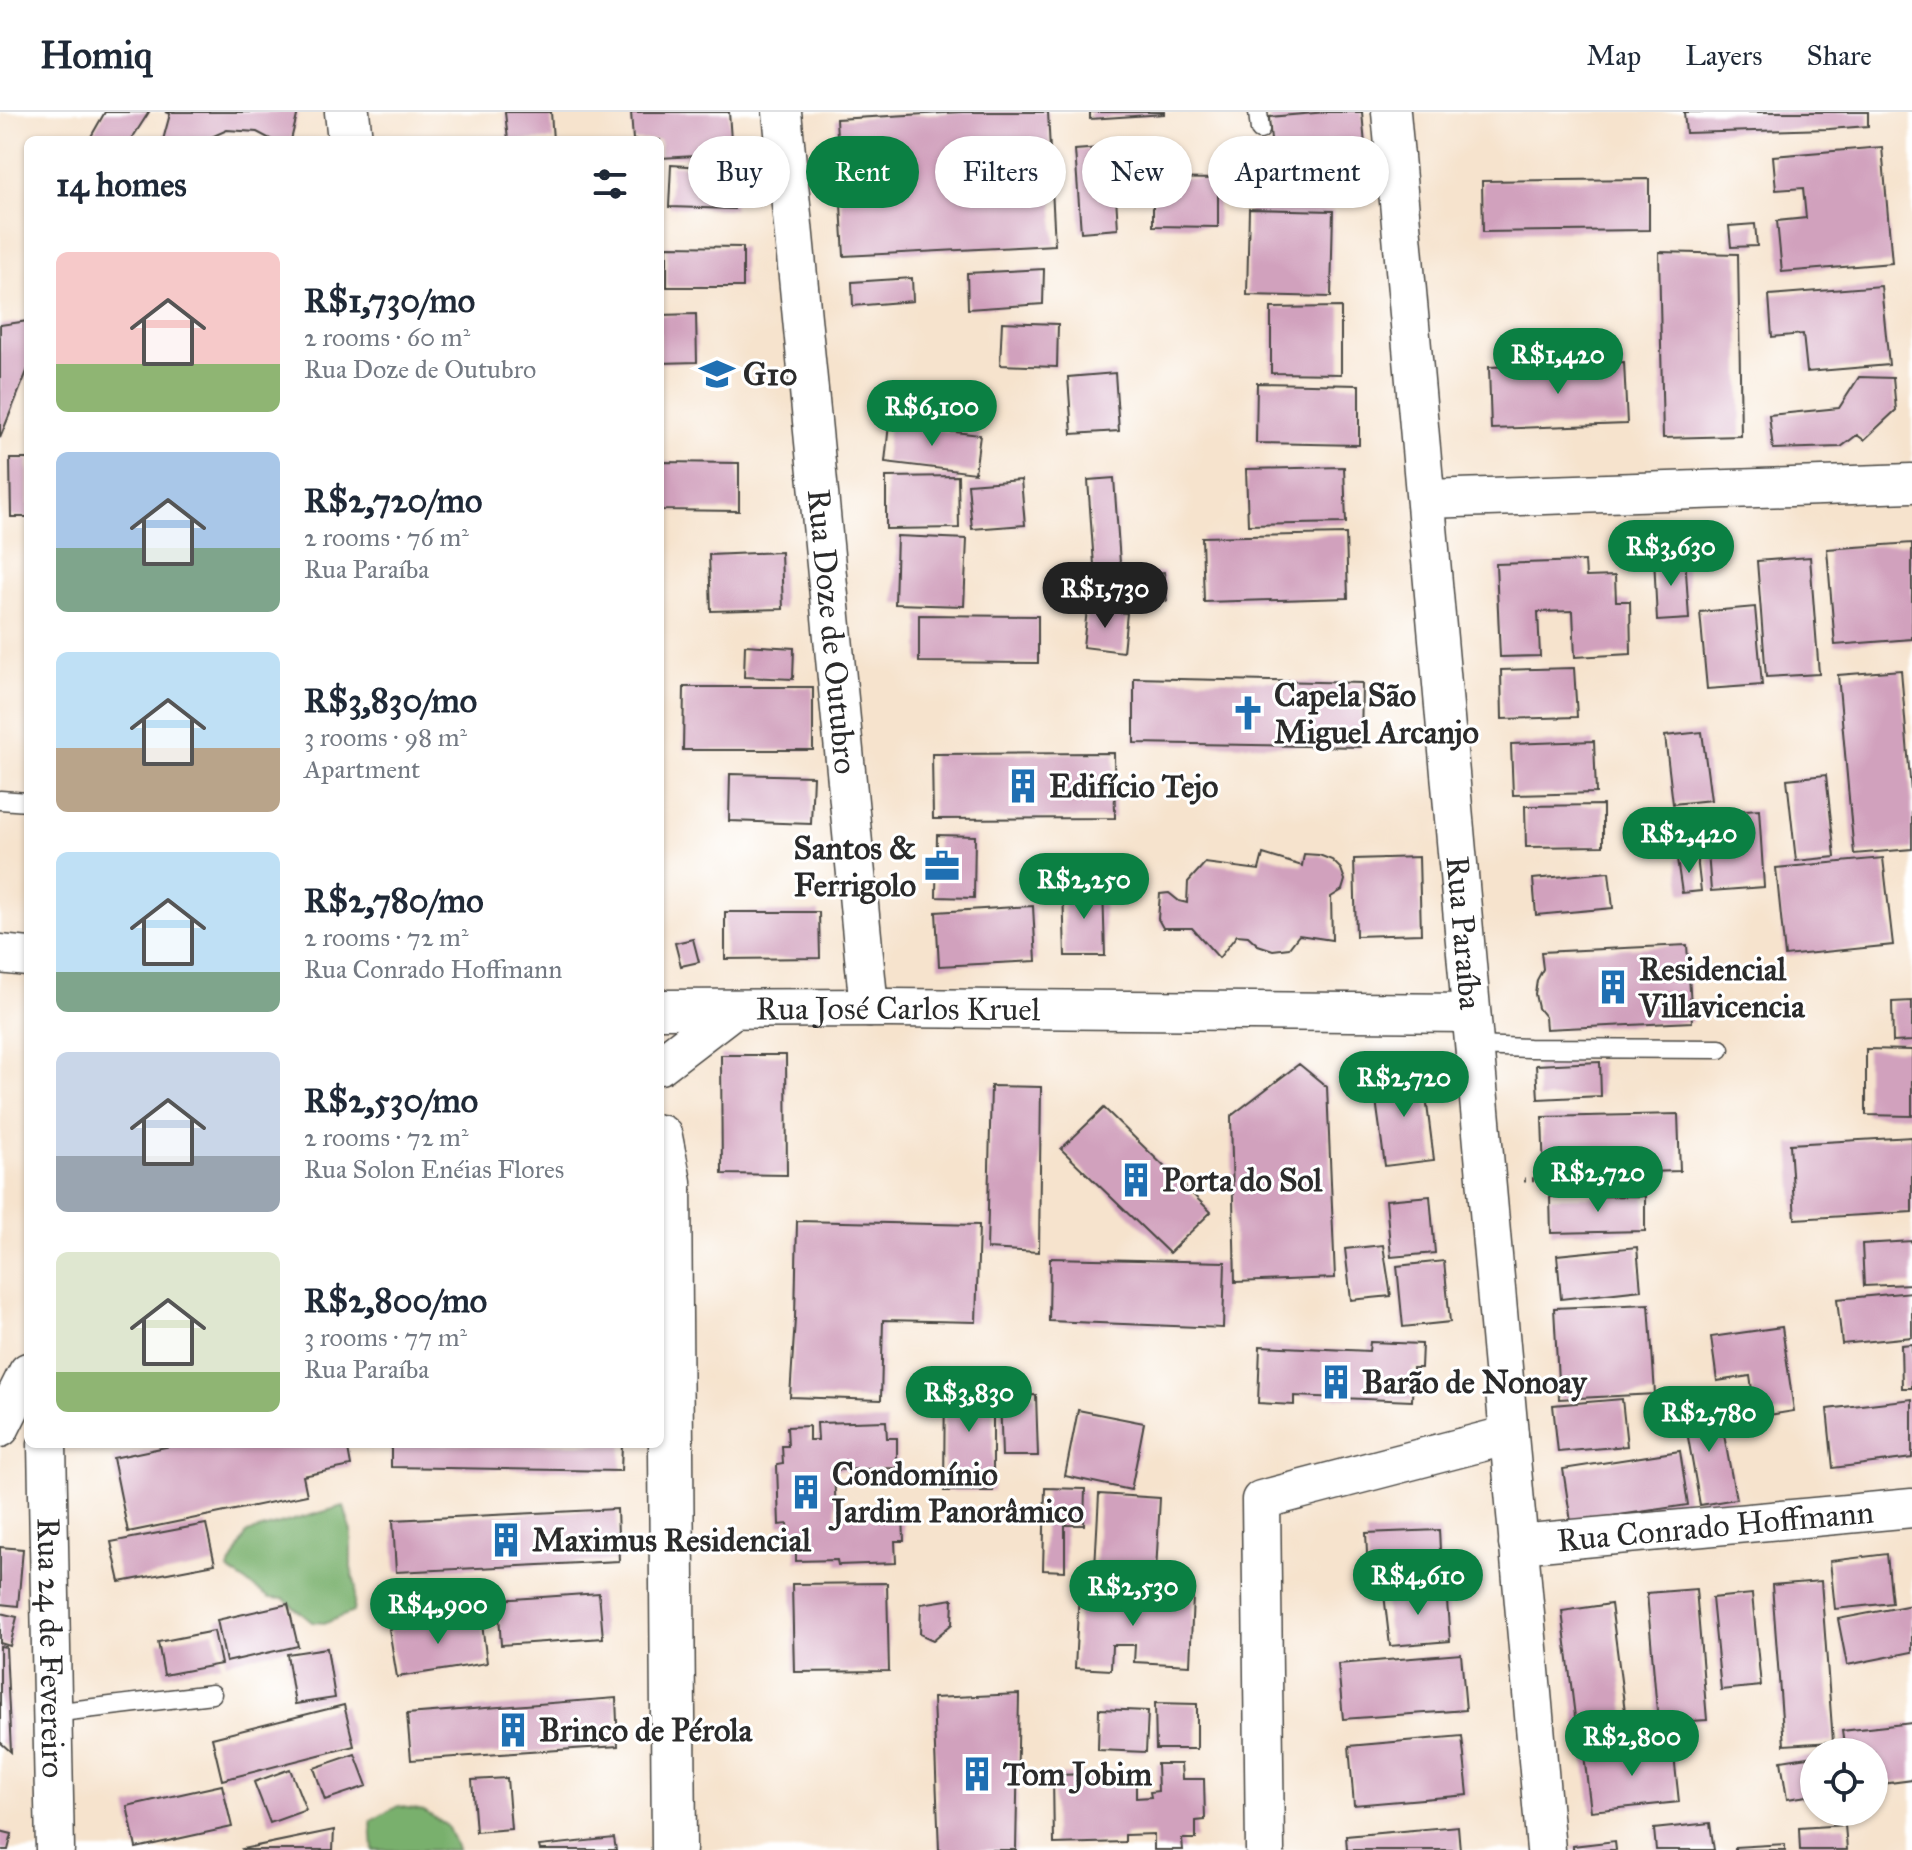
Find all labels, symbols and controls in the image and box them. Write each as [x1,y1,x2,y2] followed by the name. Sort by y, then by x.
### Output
[40,32,152,78] text: Homiq
[1586,38,1641,73] text: Map
[1685,38,1763,73] text: Layers
[1807,38,1872,73] text: Share
[688,136,790,208] chip: Buy
[806,136,919,208] chip: Rent
[935,136,1066,208] chip: Filters
[1082,136,1192,208] chip: New
[1208,136,1389,208] chip: Apartment
[588,162,632,206] icon: filters
[56,164,187,205] text: 14 homes
[304,280,475,321] text: R$1,730/mo
[120,284,216,380] icon: home
[304,321,470,353] text: 2 rooms · 60 m²
[1484,328,1632,396] pin: R$1,420
[1511,338,1605,370] text: R$1,420
[304,353,536,385] text: Rua Doze de Outubro
[698,355,736,393] school or university icon: G10
[743,355,798,394] place label: G10
[858,380,1006,448] pin: R$6,100
[885,390,979,422] text: R$6,100
[304,480,482,521] text: R$2,720/mo
[120,484,216,580] icon: home
[799,487,866,776] street label: Rua Doze de Outubro
[1597,520,1745,588] pin: R$3,630
[304,521,469,553] text: 2 rooms · 76 m²
[1626,530,1716,562] text: R$3,630
[304,553,429,585] text: Rua Paraíba
[1031,562,1179,630] pin: R$1,730
[1061,572,1149,604] text: R$1,730
[1274,676,1479,752] place label: Capela São Miguel Arcanjo
[304,680,477,721] text: R$3,830/mo
[120,684,216,780] icon: home
[1229,694,1267,732] church icon: Capela São Miguel Arcanjo
[304,721,467,753] text: 3 rooms · 98 m²
[304,753,420,785] text: Apartment
[1004,767,1042,805] building icon: Edifício Tejo
[1049,767,1218,806] place label: Edifício Tejo
[1615,807,1763,875] pin: R$2,420
[1641,817,1737,849] text: R$2,420
[794,829,916,905] place label: Santos & Ferrigolo
[923,847,961,885] office icon: Santos & Ferrigolo
[1010,853,1158,921] pin: R$2,250
[1438,854,1491,1012] street label: Rua Paraíba
[1037,863,1131,895] text: R$2,250
[304,880,484,921] text: R$2,780/mo
[120,884,216,980] icon: home
[304,921,468,953] text: 2 rooms · 72 m²
[1638,950,1806,1026] place label: Residencial Villavicencia
[304,953,562,985] text: Rua Conrado Hoffmann
[1594,968,1632,1006] building icon: Residencial Villavicencia
[756,988,1041,1029] street label: Rua José Carlos Kruel
[1330,1051,1478,1119] pin: R$2,720
[1357,1061,1451,1093] text: R$2,720
[304,1080,478,1121] text: R$2,530/mo
[120,1084,216,1180] icon: home
[304,1121,468,1153] text: 2 rooms · 72 m²
[1524,1146,1672,1214] pin: R$2,720
[304,1153,564,1185] text: Rua Solon Enéias Flores
[1551,1156,1645,1188] text: R$2,720
[1117,1161,1155,1199] building icon: Porta do Sol
[1162,1161,1324,1200] place label: Porta do Sol
[304,1280,487,1321] text: R$2,800/mo
[120,1284,216,1380] icon: home
[304,1321,467,1353] text: 3 rooms · 77 m²
[304,1353,429,1385] text: Rua Paraíba
[1317,1363,1355,1401] building icon: Barão de Nonoay
[1362,1363,1587,1402] place label: Barão de Nonoay
[895,1366,1043,1434] pin: R$3,830
[924,1376,1014,1408] text: R$3,830
[1635,1386,1783,1454] pin: R$2,780
[1661,1396,1757,1428] text: R$2,780
[828,1455,1084,1531] place label: Condomínio Jardim Panorâmico
[787,1473,825,1511] building icon: Condomínio Jardim Panorâmico
[1555,1492,1875,1560] street label: Rua Conrado Hoffmann
[29,1517,73,1778] street label: Rua 24 de Fevereiro
[487,1521,525,1559] building icon: Maximus Residencial
[532,1521,812,1560] place label: Maximus Residencial
[1344,1549,1492,1617] pin: R$4,610
[1371,1559,1465,1591] text: R$4,610
[1059,1560,1207,1628] pin: R$2,530
[1087,1570,1179,1602] text: R$2,530
[364,1578,512,1646] pin: R$4,900
[388,1588,488,1620] text: R$4,900
[1558,1710,1706,1778] pin: R$2,800
[494,1711,532,1749] building icon: Brinco de Pérola
[539,1711,754,1750] place label: Brinco de Pérola
[1583,1720,1681,1752] text: R$2,800
[1800,1738,1888,1826] map controls
[1800,1738,1888,1826] button: locate
[958,1755,996,1793] building icon: Tom Jobim
[1003,1755,1152,1794] place label: Tom Jobim

